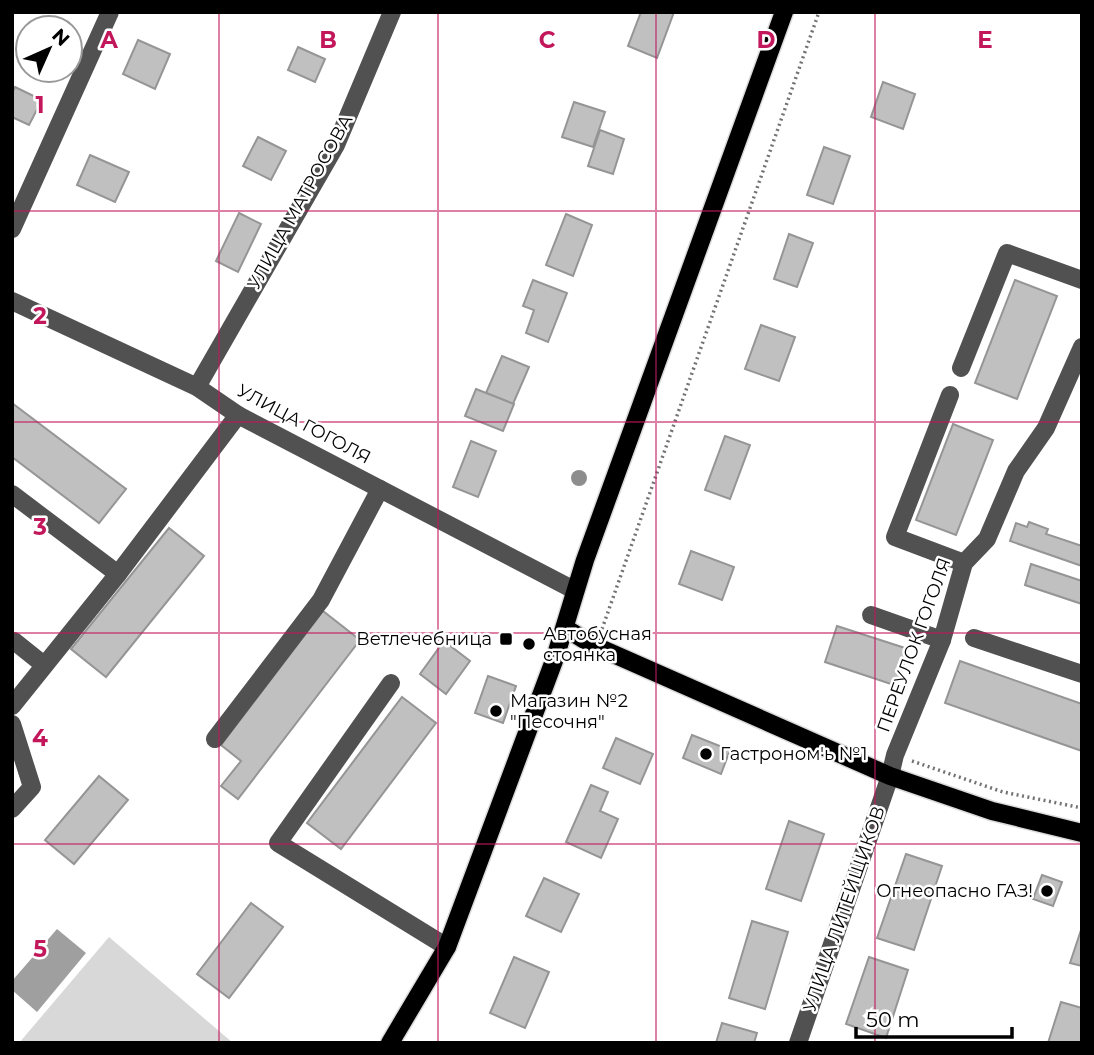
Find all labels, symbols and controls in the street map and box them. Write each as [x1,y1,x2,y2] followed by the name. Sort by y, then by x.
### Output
[14,14,84,84] north arrow
[47,24,74,51] text: N
[99,26,118,54] text: A
[319,26,337,54] text: B
[539,26,556,54] text: C
[757,26,776,54] text: D
[977,26,993,54] text: E
[35,91,45,119] text: 1
[243,110,358,293] street label: УЛИЦА МАТРОСОВА
[33,302,47,330] text: 2
[233,380,375,468] street label: УЛИЦА ГОГОЛЯ
[32,513,47,541] text: 3
[872,555,956,735] street label: ПЕРЕУЛОК ГОГОЛЯ
[543,623,652,666] place label: Автобусная стоянка
[356,628,492,650] place label: Ветлечебница
[498,631,514,647] marker: Ветлечебница
[521,636,537,652] marker: Автобусная стоянка
[510,690,628,733] place label: Магазин №2 "Песочня"
[488,703,504,719] marker: Магазин №2 "Песочня"
[32,724,48,752] text: 4
[720,743,867,765] place label: Гастроном'ь №1
[698,746,714,762] marker: Гастроном'ь №1
[798,803,890,1015] street label: УЛИЦА ЛИТЕЙЩИКОВ
[876,880,1033,902] place label: Огнеопасно ГАЗ!
[1039,883,1055,899] marker: Огнеопасно ГАЗ!
[33,935,47,963] text: 5
[856,996,1012,1040] scale bar
[866,1007,920,1032] text: 50 m

